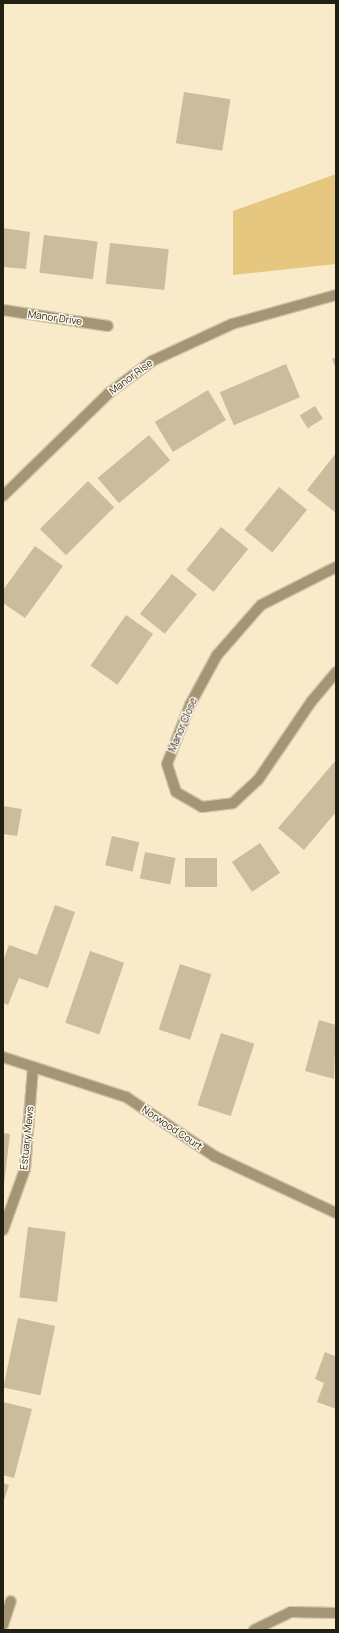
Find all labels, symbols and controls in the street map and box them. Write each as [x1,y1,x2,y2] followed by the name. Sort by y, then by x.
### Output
[27,308,83,328] street label: Manor Drive
[107,357,155,397] street label: Manor Rise
[166,696,200,754] street label: Manor Close
[140,1103,204,1153] street label: Norwood Court
[18,1106,36,1170] street label: Estuary Mews

